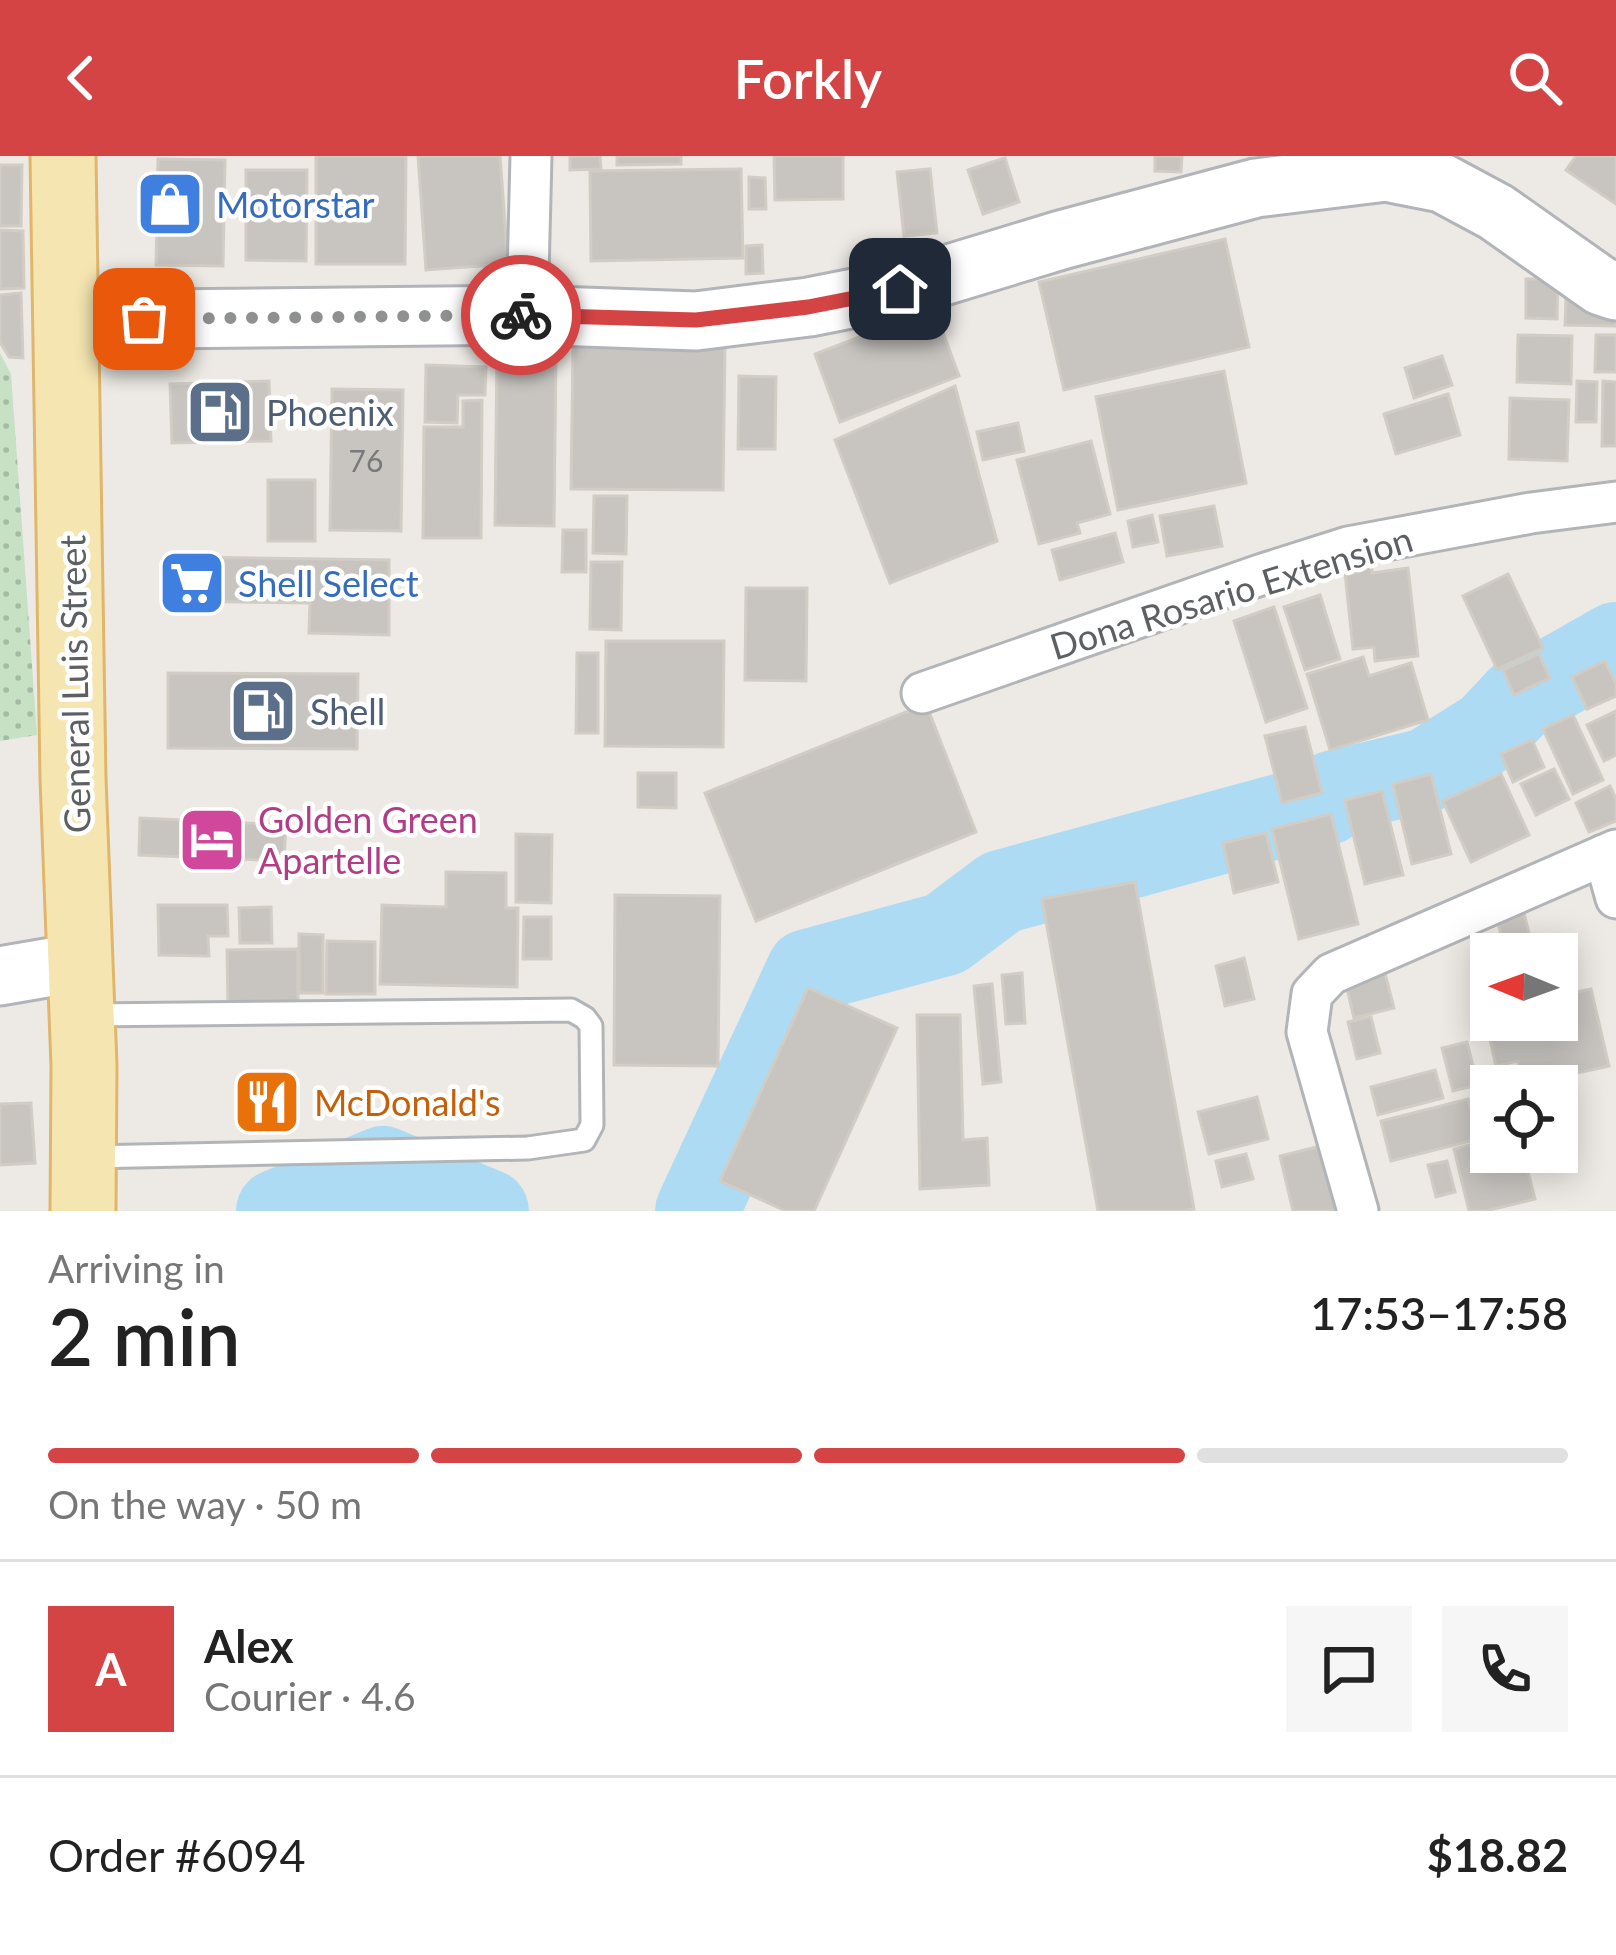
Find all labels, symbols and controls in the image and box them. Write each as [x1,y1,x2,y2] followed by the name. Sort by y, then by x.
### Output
[48,45,114,111] icon: back
[1502,45,1568,111] icon: search
[734,46,882,111] text: Forkly
[135,169,205,239] shop icon: Motorstar
[216,182,375,226] place label: Motorstar
[849,238,951,340] pin
[461,255,581,375] courier
[867,256,933,322] icon: home
[93,268,195,370] pin
[488,282,554,348] icon: bike
[111,286,177,352] icon: bag
[185,377,255,447] fuel station icon: Phoenix
[266,390,394,434] place label: Phoenix
[349,442,383,478] house number: 76
[1044,516,1418,668] street label: Dona Rosario Extension
[49,534,99,834] street label: General Luis Street
[157,548,227,618] supermarket icon: Shell Select
[238,561,419,605] place label: Shell Select
[228,676,298,746] fuel station icon: Shell
[310,689,385,733] place label: Shell
[258,797,478,882] place label: Golden Green Apartelle
[177,805,247,875] hotel icon: Golden Green Apartelle
[1470,933,1578,1041] north arrow
[1470,933,1578,1173] map controls
[1470,1065,1578,1173] button: locate
[232,1067,302,1137] restaurant icon: McDonald's
[314,1080,501,1124] place label: McDonald's
[48,1245,225,1291] text: Arriving in
[1310,1286,1568,1340] text: 17:53–17:58
[48,1289,241,1383] text: 2 min
[48,1481,362,1527] text: On the way · 50 m
[1286,1606,1412,1732] button: chat
[1442,1606,1568,1732] button: phone
[204,1619,294,1673] text: Alex
[95,1642,127,1696] text: A
[204,1673,416,1719] text: Courier · 4.6
[48,1828,306,1882] text: Order #6094
[1427,1828,1568,1882] text: $18.82

